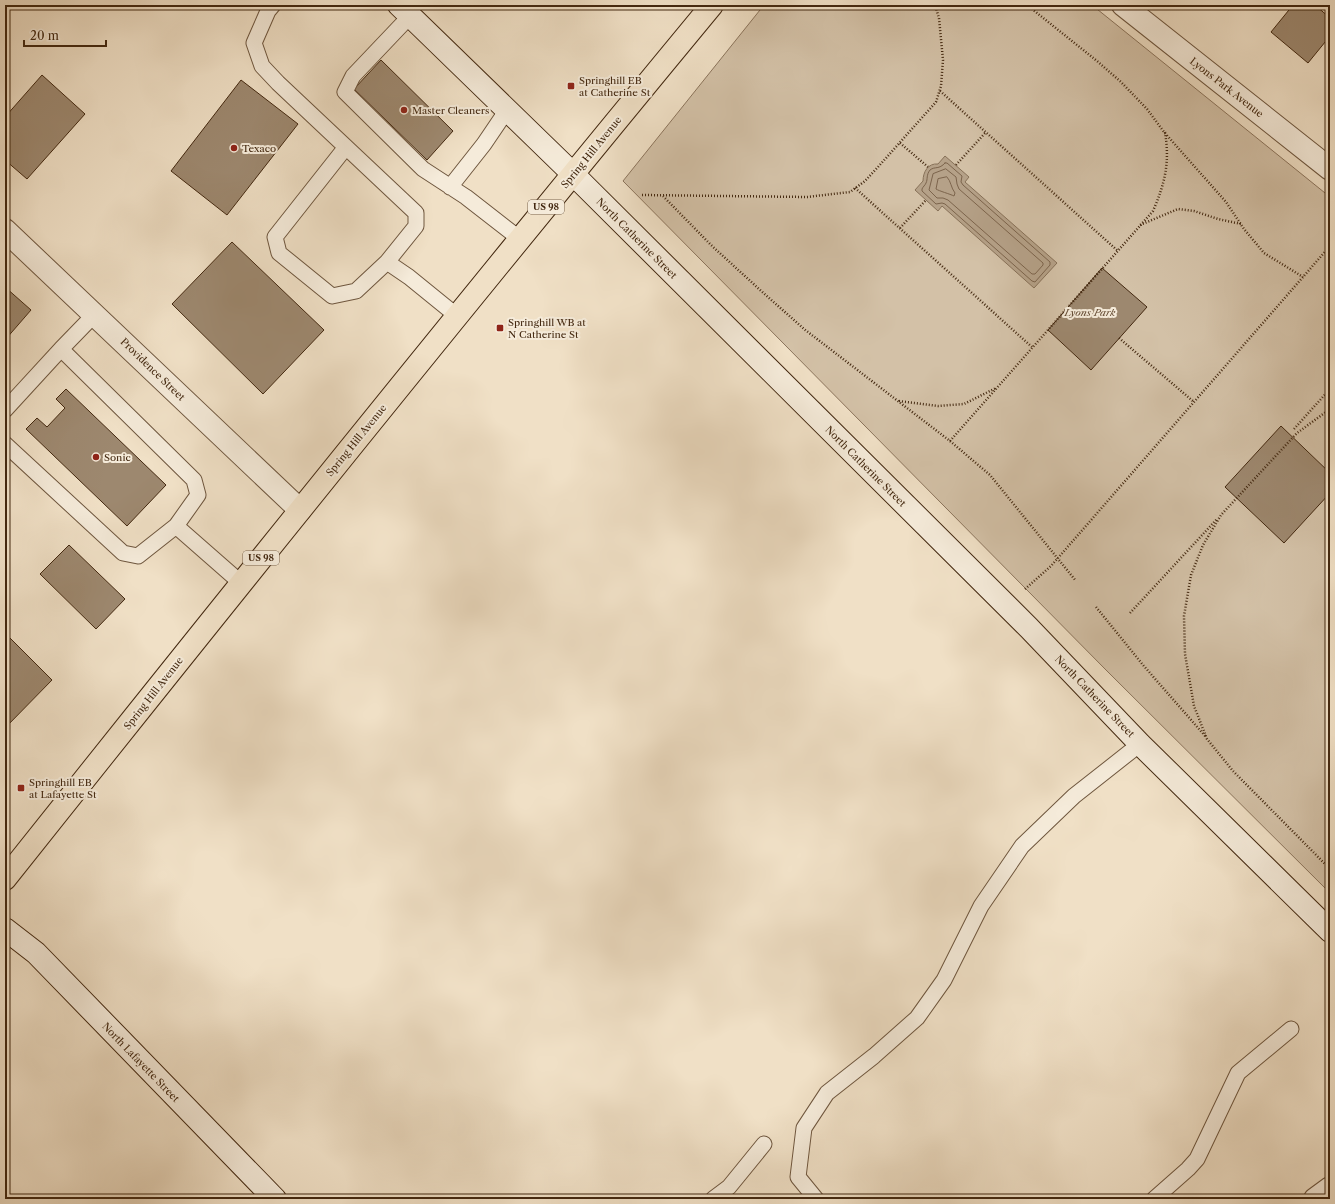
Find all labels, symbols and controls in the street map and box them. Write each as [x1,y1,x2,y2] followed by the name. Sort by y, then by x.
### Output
[24,22,106,48] scale bar
[30,28,59,43] text: 20 m
[1187,55,1266,120] street label: Lyons Park Avenue
[579,74,651,99] place label: Springhill EB at Catherine St
[566,81,576,91] marker: Springhill EB at Catherine St
[412,104,489,117] place label: Master Cleaners
[399,105,409,115] marker: Master Cleaners
[558,113,625,191] street label: Spring Hill Avenue
[242,142,276,155] place label: Texaco
[229,143,239,153] marker: Texaco
[593,195,680,282] street label: North Catherine Street
[528,200,564,214] road number: US 98
[1064,306,1116,319] park label: Lyons Park
[508,316,586,341] place label: Springhill WB at N Catherine St
[495,323,505,333] marker: Springhill WB at N Catherine St
[118,335,188,404] street label: Providence Street
[323,401,390,479] street label: Spring Hill Avenue
[822,423,909,510] street label: North Catherine Street
[104,451,131,464] place label: Sonic
[91,452,101,462] marker: Sonic
[243,551,279,565] road number: US 98
[1052,653,1138,741] street label: North Catherine Street
[121,654,186,732] street label: Spring Hill Avenue
[29,776,97,801] place label: Springhill EB at Lafayette St
[16,783,26,793] marker: Springhill EB at Lafayette St
[99,1020,182,1105] street label: North Lafayette Street

